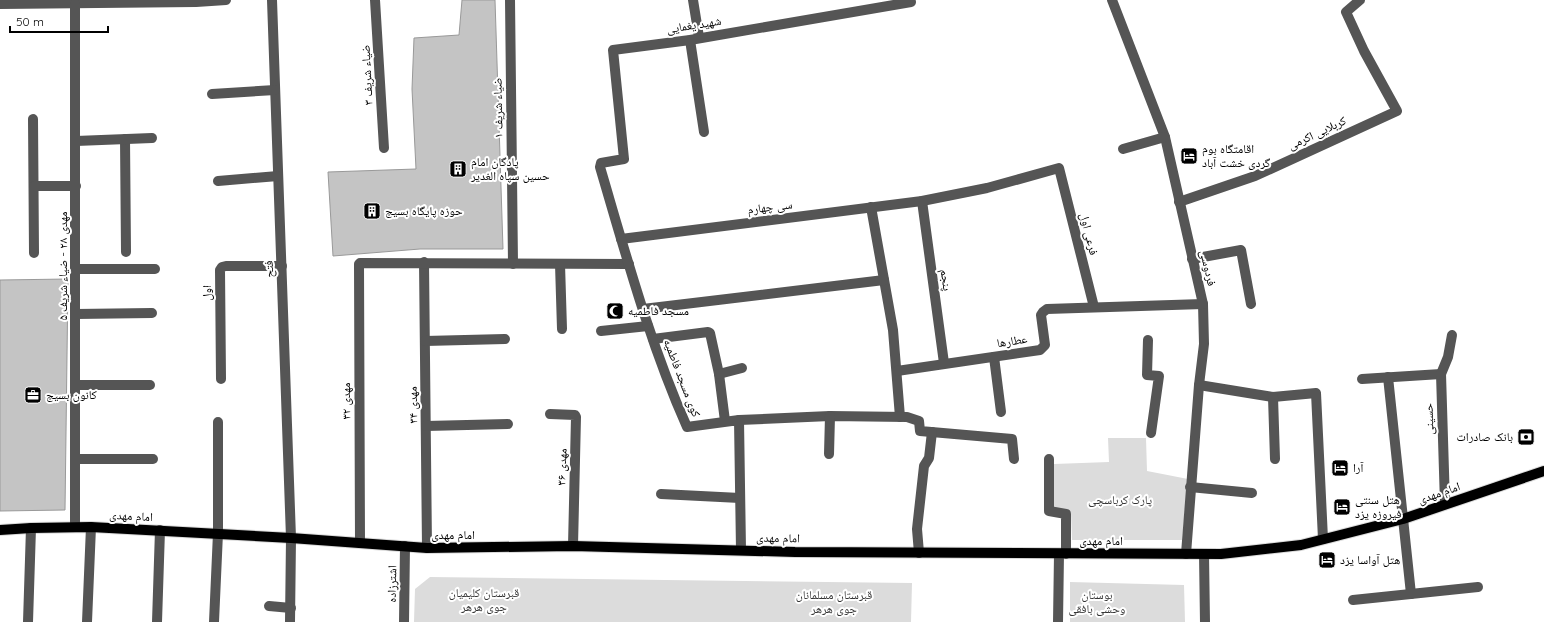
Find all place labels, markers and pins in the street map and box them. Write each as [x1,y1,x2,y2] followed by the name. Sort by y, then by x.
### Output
[1202,141,1270,170] place label: اقامتگاه بوم گردی خشت آباد
[1179,146,1199,166] hotel icon: اقامتگاه بوم گردی خشت آباد
[470,154,550,183] place label: پادگان امام حسین سپاه الغدیر
[448,159,468,179] building icon: پادگان امام حسین سپاه الغدیر
[362,201,382,221] building icon: حوزه پایگاه بسیج
[385,203,463,218] place label: حوزه پایگاه بسیج
[605,301,625,321] mosque icon: مسجد فاطمیه
[628,303,689,318] place label: مسجد فاطمیه
[23,385,43,405] office icon: کانون بسیج
[46,387,97,402] place label: کانون بسیج
[1516,427,1536,447] bank icon: بانک صادرات
[1457,429,1513,444] place label: بانک صادرات
[1330,458,1350,478] hotel icon: آرا
[1353,460,1364,475] place label: آرا
[1355,492,1402,521] place label: هتل سنتی فیروزه یزد
[1332,497,1352,517] hotel icon: هتل سنتی فیروزه یزد
[1317,550,1337,570] hotel icon: هتل آواسا یزد
[1340,552,1400,567] place label: هتل آواسا یزد

